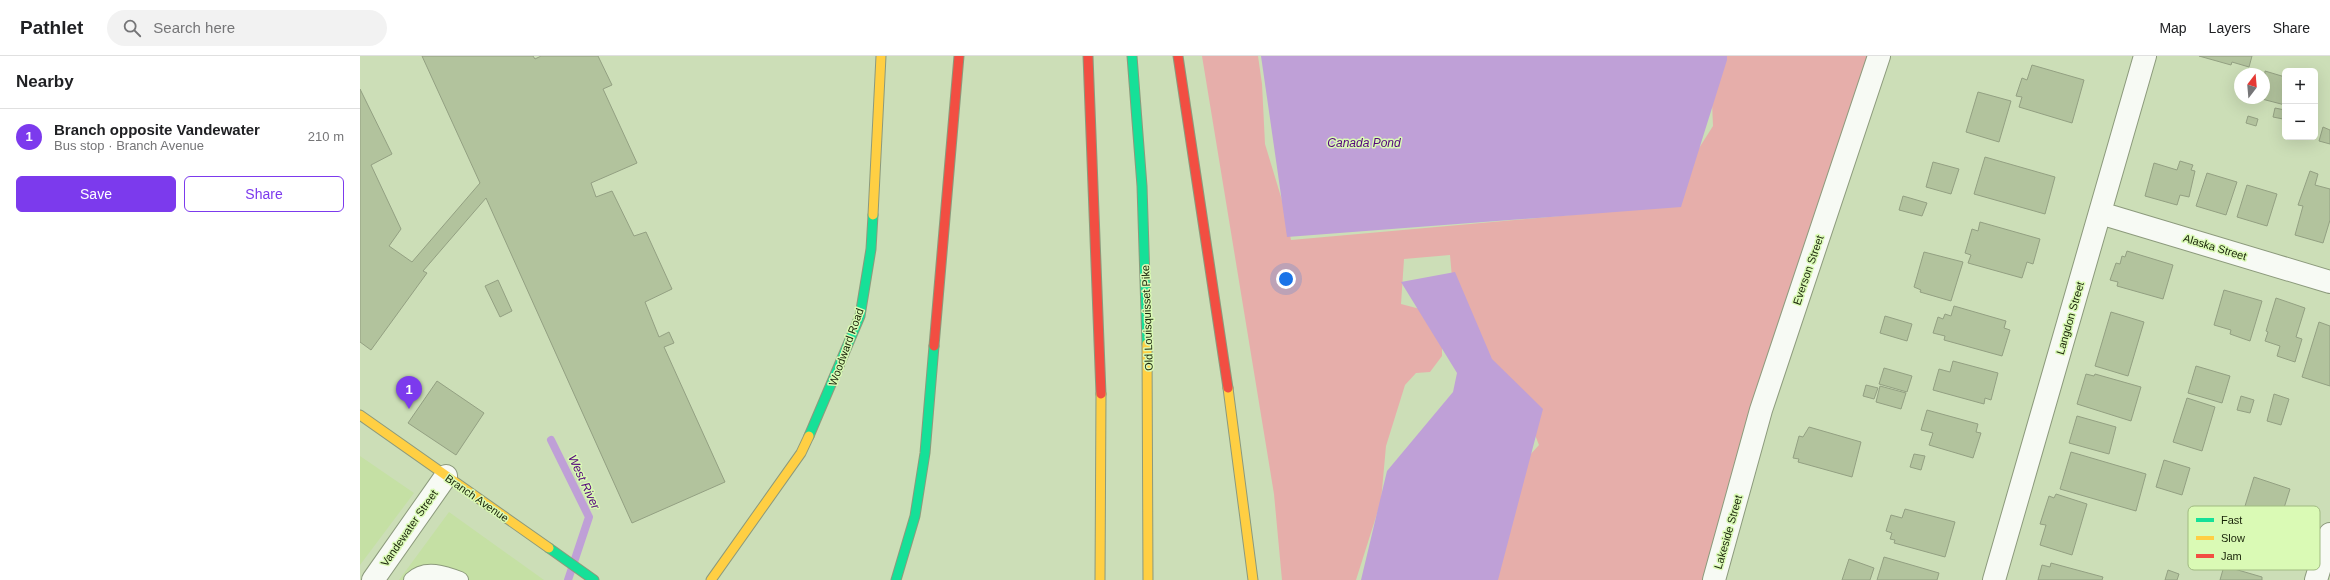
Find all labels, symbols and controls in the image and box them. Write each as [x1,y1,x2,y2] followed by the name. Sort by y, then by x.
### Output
[107,10,387,46] search box
[20,17,83,38] text: Pathlet
[121,17,143,39] icon: search
[153,19,235,36] text: Search here
[2159,20,2187,36] text: Map
[2209,20,2251,36] text: Layers
[2273,20,2310,36] text: Share
[2234,68,2270,104] north arrow
[2282,68,2318,140] map controls
[2282,68,2318,104] button: +
[16,72,74,91] text: Nearby
[2282,104,2318,140] button: −
[54,121,260,138] text: Branch opposite Vandewater
[25,129,33,144] text: 1
[308,129,344,144] text: 210 m
[1327,136,1401,150] water label: Canada Pond
[54,138,204,153] text: Bus stop · Branch Avenue
[16,176,176,212] button: Save
[184,176,344,212] button: Share
[2182,232,2248,262] street label: Alaska Street
[1790,234,1826,306] street label: Everson Street
[1139,265,1155,371] street label: Old Louisquisset Pike
[1276,269,1296,289] your location
[2054,280,2086,356] street label: Langdon Street
[826,307,866,387] street label: Woodward Road
[396,376,422,409] pin: 1
[565,453,603,512] water label: West River
[443,472,511,524] street label: Branch Avenue
[378,488,440,568] street label: Vandewater Street
[1712,494,1744,570] street label: Lakeside Street
[2188,506,2320,570] legend
[2221,514,2242,526] text: Fast
[2221,532,2245,544] text: Slow
[2221,550,2242,562] text: Jam

